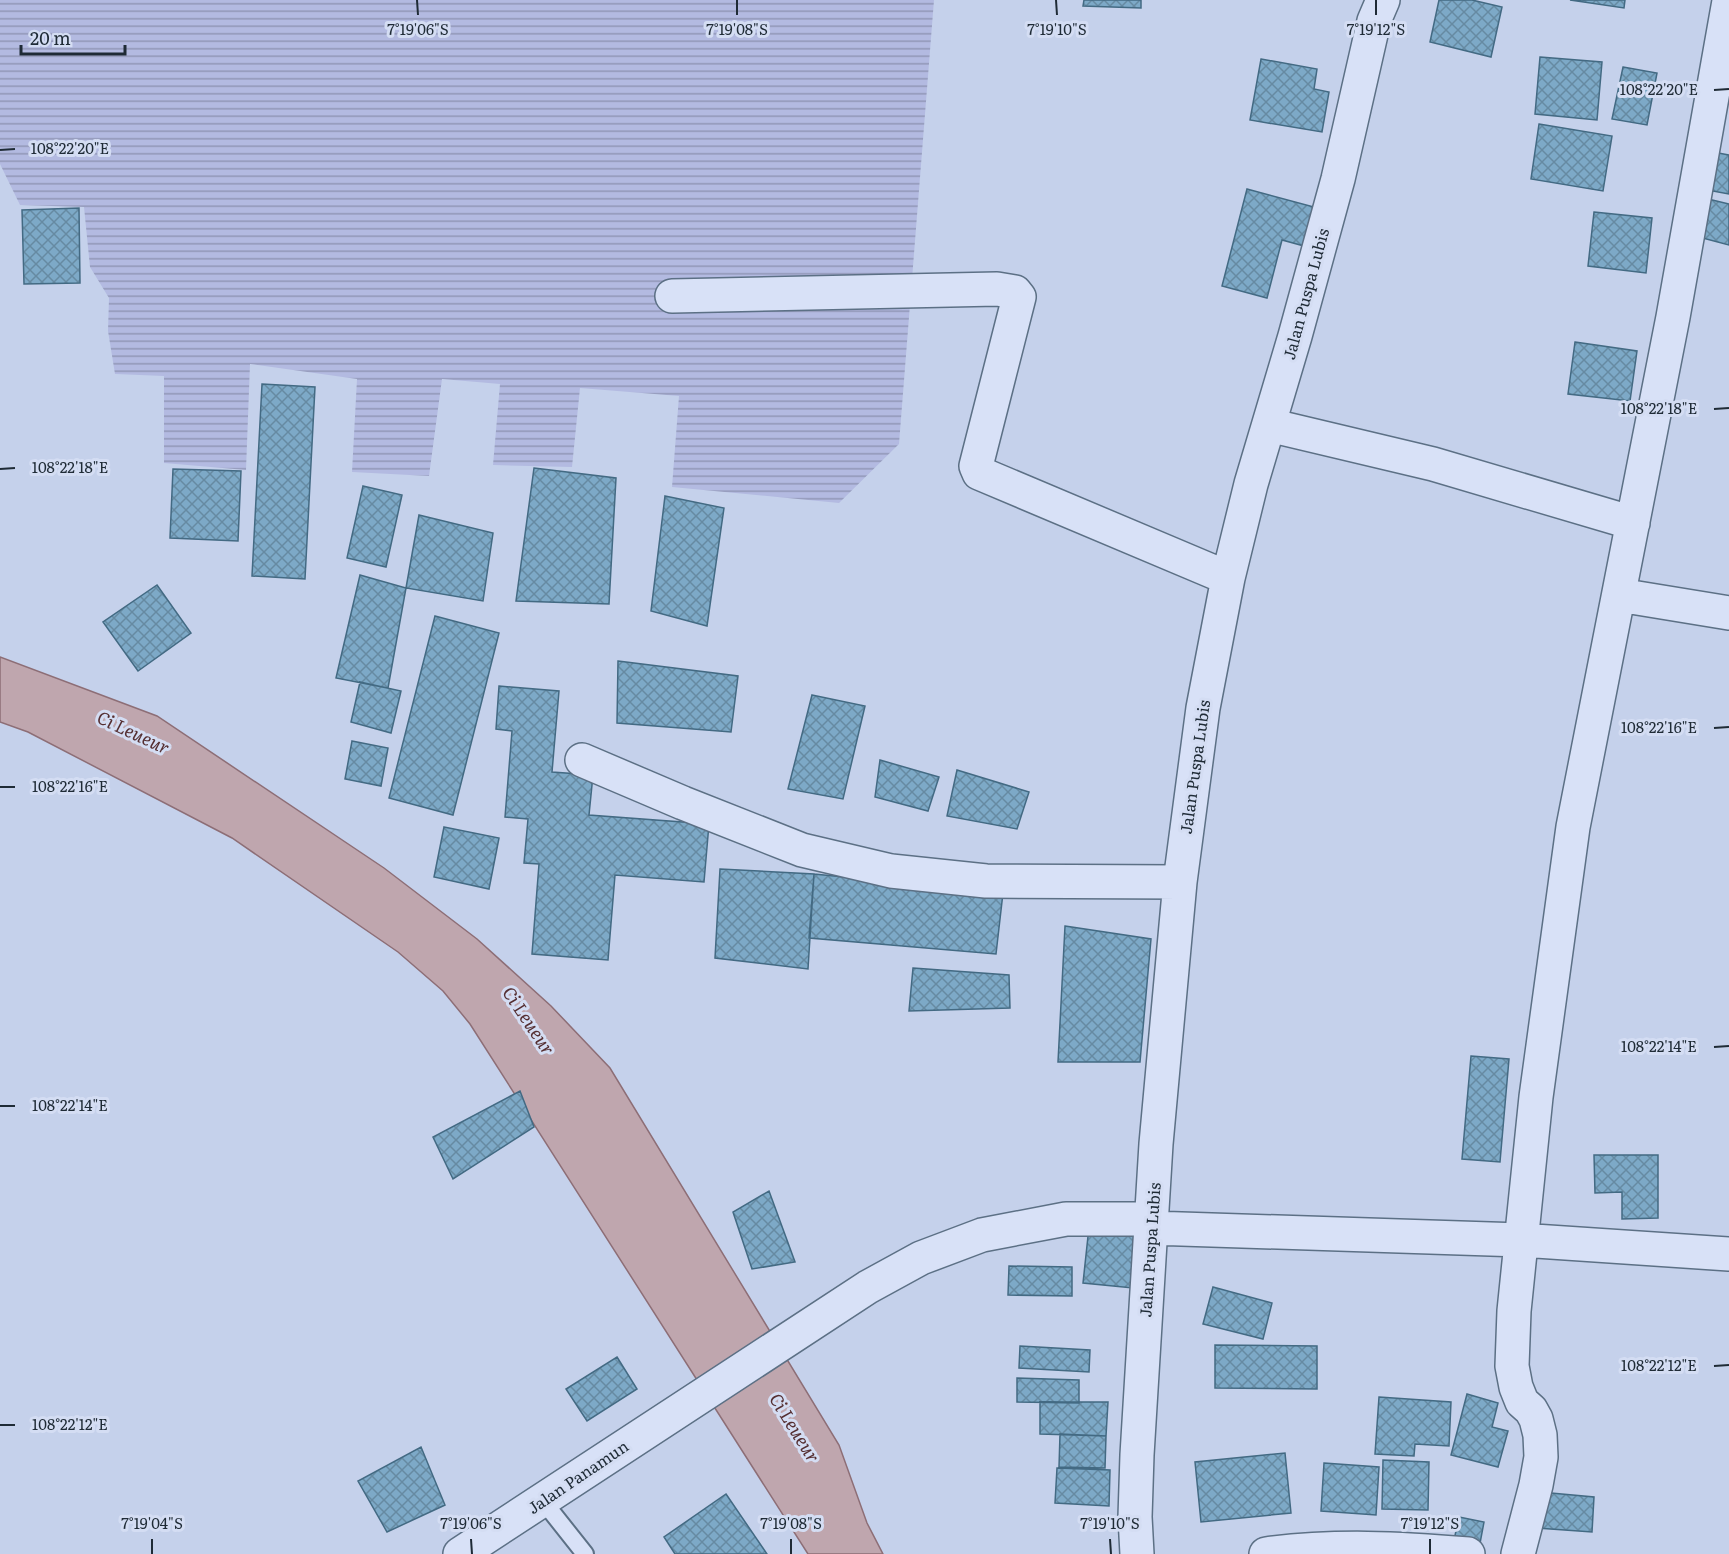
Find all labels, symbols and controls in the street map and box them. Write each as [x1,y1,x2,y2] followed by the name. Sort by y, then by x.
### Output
[387,17,449,40] text: 7°19'06"S
[706,17,768,40] text: 7°19'08"S
[1027,17,1087,40] text: 7°19'10"S
[1347,17,1405,40] text: 7°19'12"S
[21,18,124,56] scale bar
[30,24,71,51] text: 20 m
[1620,77,1698,100] text: 108°22'20"E
[31,136,109,159] text: 108°22'20"E
[1276,225,1334,362] street label: Jalan Puspa Lubis
[1621,396,1697,419] text: 108°22'18"E
[32,455,108,478] text: 108°22'18"E
[1173,698,1215,835] street label: Jalan Puspa Lubis
[93,703,174,760] water label: Ci Leueur
[1621,715,1697,738] text: 108°22'16"E
[32,774,108,797] text: 108°22'16"E
[496,981,562,1060] water label: Ci Leueur
[1621,1034,1697,1057] text: 108°22'14"E
[32,1093,108,1116] text: 108°22'14"E
[1132,1182,1166,1318] street label: Jalan Puspa Lubis
[1621,1353,1697,1376] text: 108°22'12"E
[763,1387,827,1467] water label: Ci Leueur
[32,1412,108,1435] text: 108°22'12"E
[522,1433,633,1519] street label: Jalan Panamun
[121,1511,183,1534] text: 7°19'04"S
[440,1511,502,1534] text: 7°19'06"S
[760,1511,822,1534] text: 7°19'08"S
[1080,1511,1140,1534] text: 7°19'10"S
[1401,1511,1459,1534] text: 7°19'12"S

